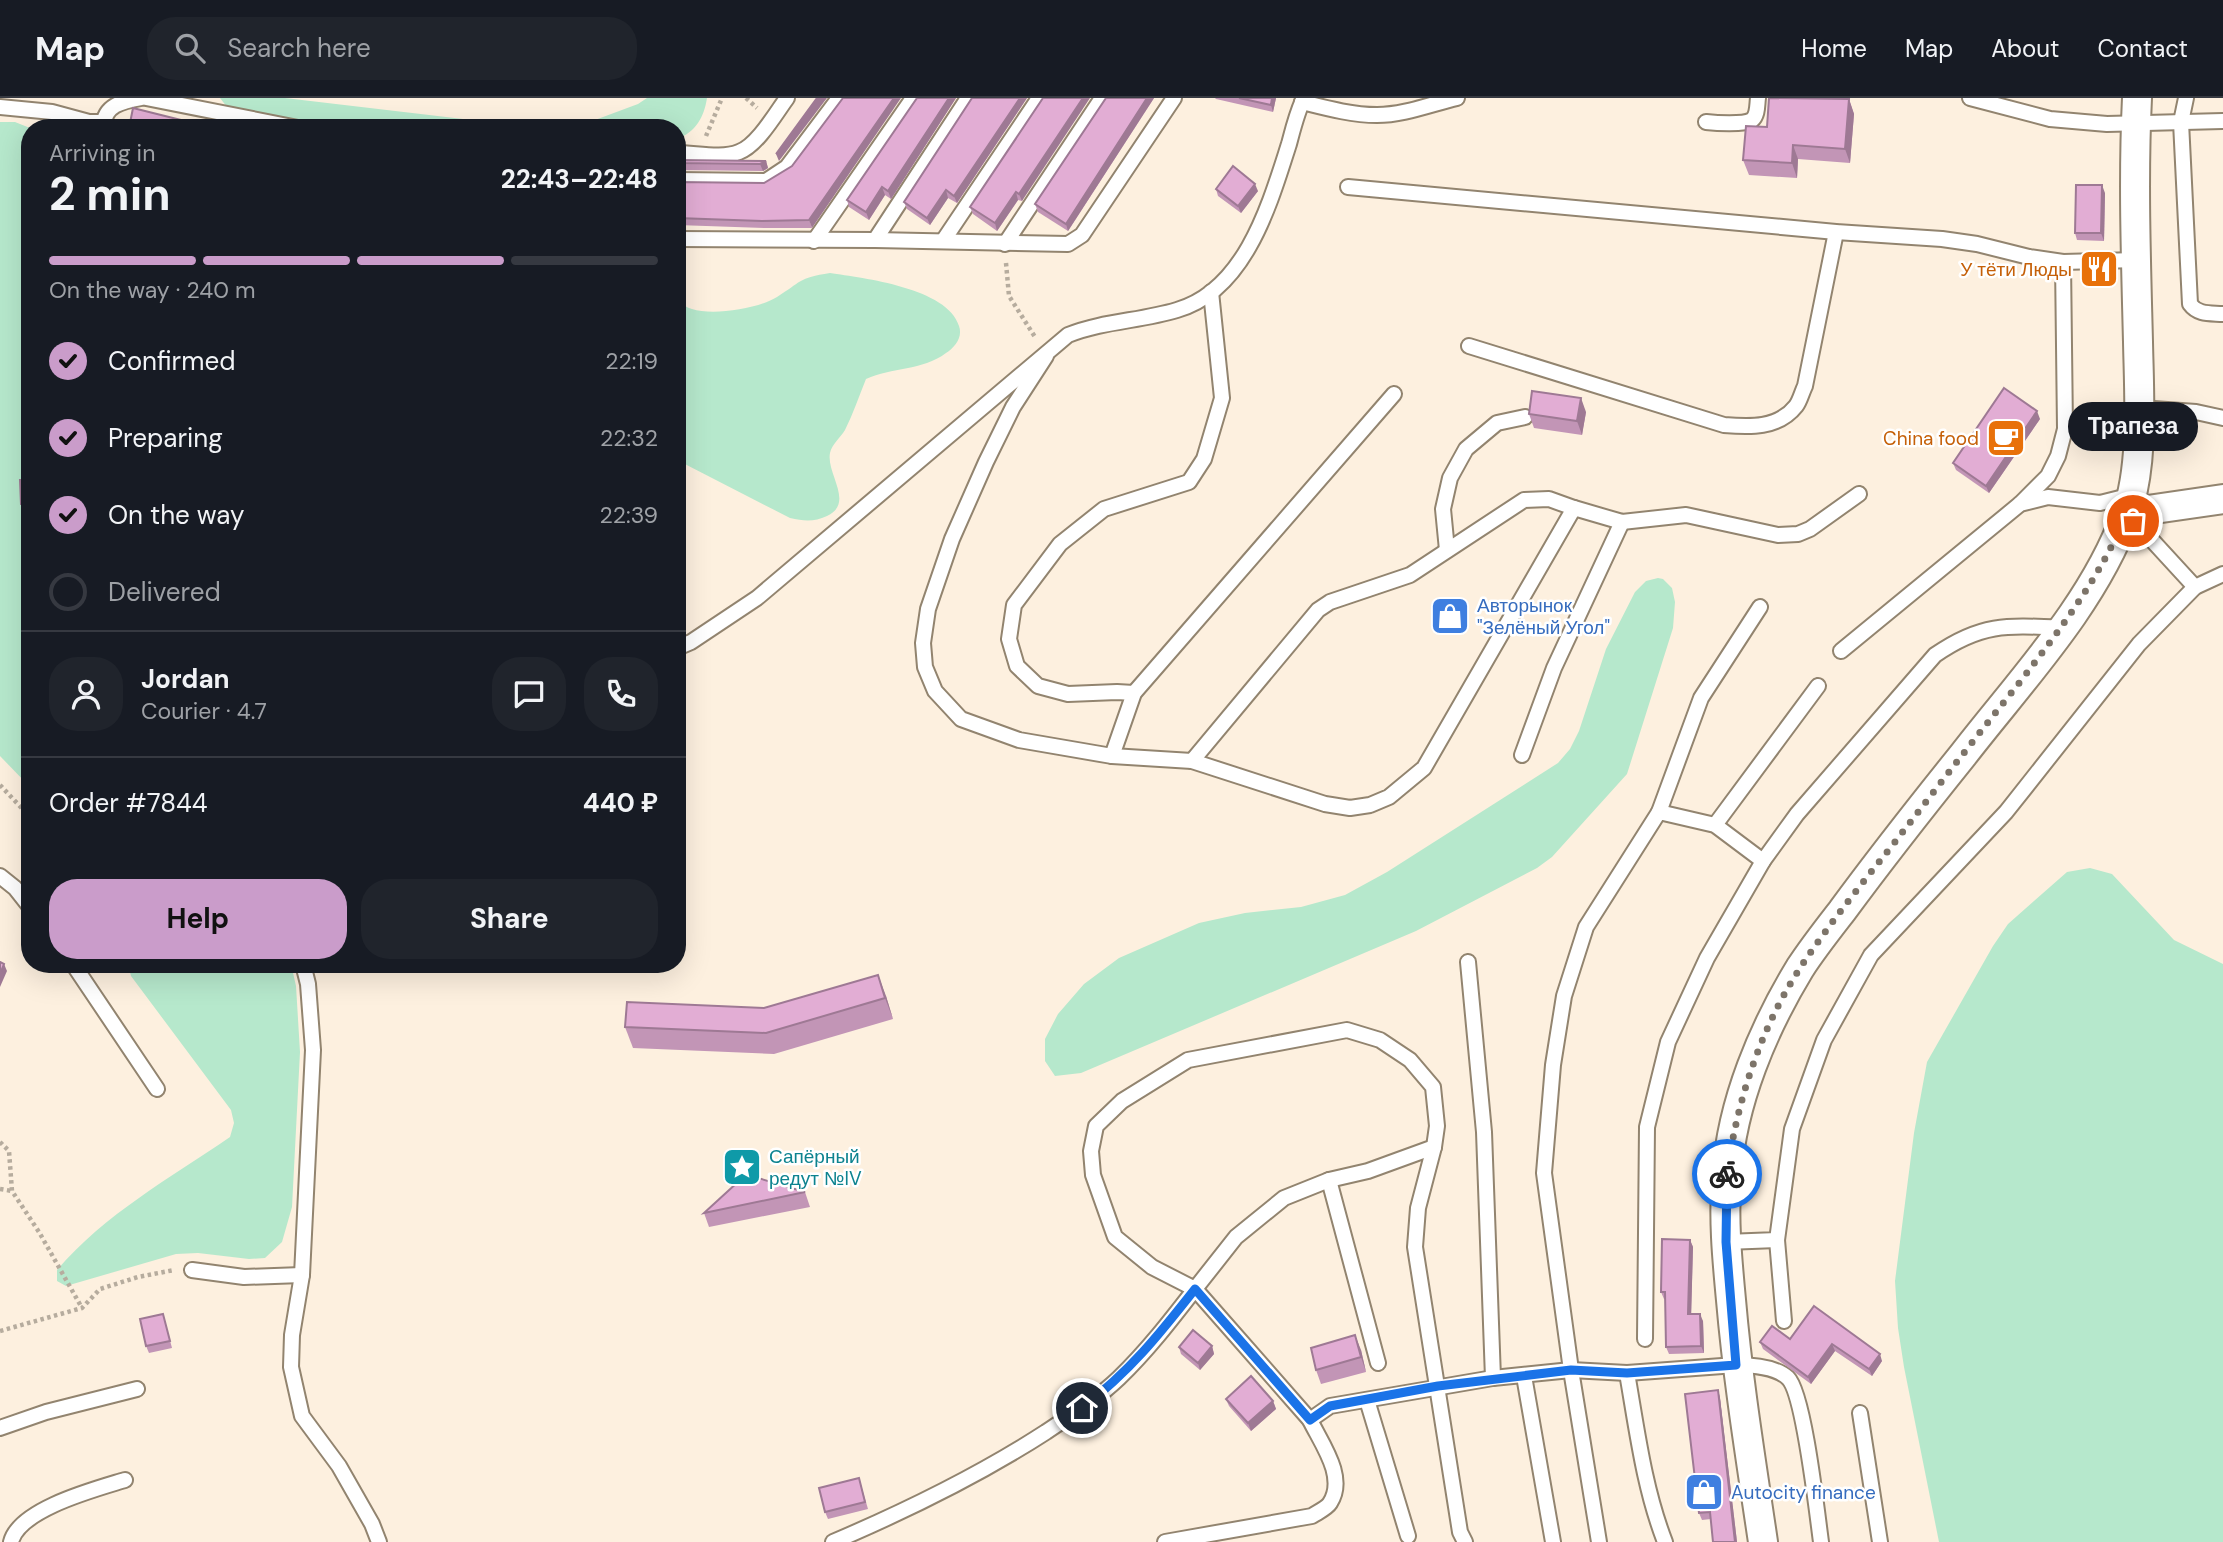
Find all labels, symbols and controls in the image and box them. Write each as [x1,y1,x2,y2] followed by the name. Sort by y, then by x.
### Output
[147,17,637,80] search box
[35,27,105,70] text: Map
[171,29,209,67] icon: search
[227,31,371,65] text: Search here
[1801,33,1867,64] text: Home
[1905,33,1953,64] text: Map
[1991,33,2060,64] text: About
[2098,33,2188,64] text: Contact
[49,138,155,168] text: Arriving in
[501,162,658,196] text: 22:43–22:48
[49,164,171,224] text: 2 min
[2078,248,2120,290] restaurant icon: У тёти Люды
[1960,257,2072,282] place label: У тёти Люды
[49,275,256,305] text: On the way · 240 m
[49,342,87,380] icon: check
[108,344,235,378] text: Confirmed
[605,346,658,376] text: 22:19
[2068,402,2198,451] callout: Трапеза
[2088,411,2178,441] text: Трапеза
[1985,417,2027,459] cafe icon: China food
[49,419,87,457] icon: check
[108,421,223,455] text: Preparing
[600,423,658,453] text: 22:32
[1883,426,1979,451] place label: China food
[2103,491,2163,551] pin
[49,496,87,534] icon: check
[108,498,244,532] text: On the way
[599,500,658,530] text: 22:39
[2114,502,2152,540] icon: bag
[108,575,221,609] text: Delivered
[1477,593,1610,640] place label: Авторынок "Зелёный Угол"
[1429,595,1471,637] shop icon: Авторынок "Зелёный Угол"
[49,657,123,731] button: person
[492,657,566,731] button: chat
[584,657,658,731] button: phone
[141,662,230,696] text: Jordan
[141,696,267,726] text: Courier · 4.7
[49,786,208,820] text: Order #7844
[583,786,658,820] text: 440 ₽
[49,879,347,959] button: Help
[361,879,658,959] button: Share
[1692,1139,1762,1209] courier
[769,1144,862,1191] place label: Сапёрный редут №IV
[721,1146,763,1188] place icon: Сапёрный редут №IV
[1708,1155,1746,1193] icon: bike
[1052,1378,1112,1438] pin
[1063,1389,1101,1427] icon: home
[1683,1471,1725,1513] shop icon: Autocity finance
[1731,1480,1876,1505] place label: Autocity finance

